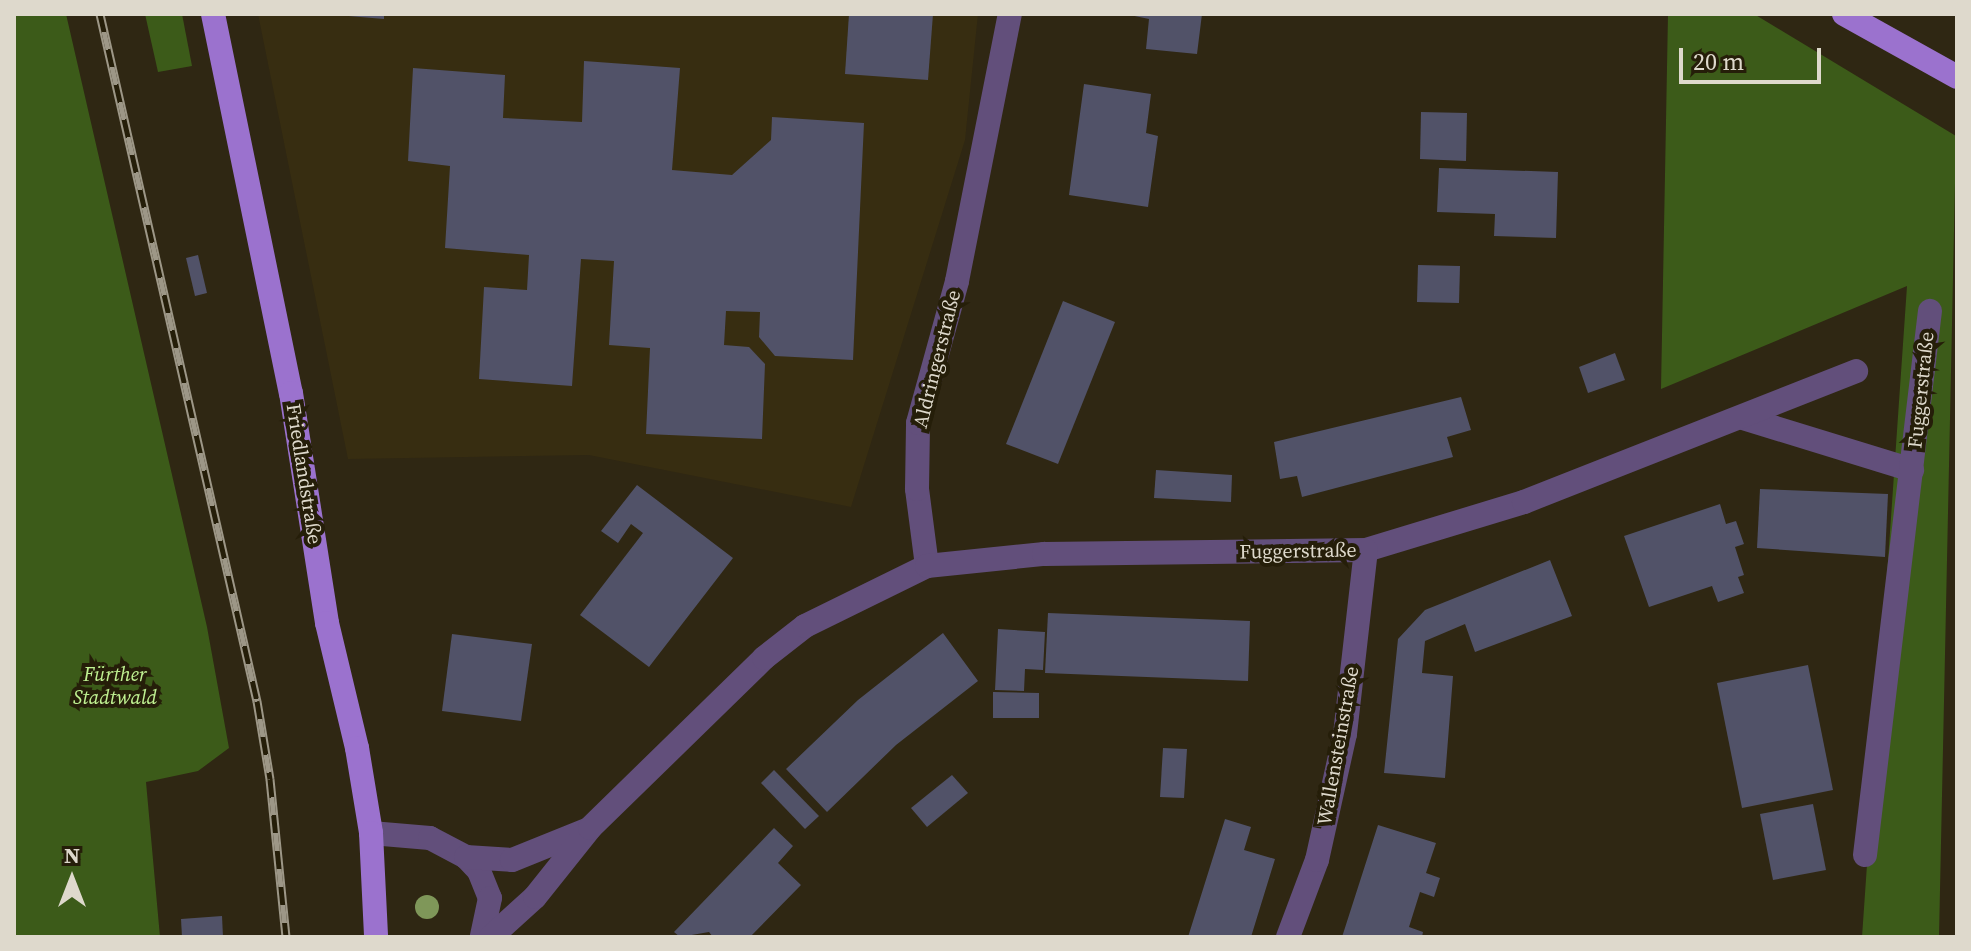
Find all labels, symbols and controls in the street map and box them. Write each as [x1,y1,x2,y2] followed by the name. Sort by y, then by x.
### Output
[1683,32,1825,82] scale bar
[1693,45,1744,78] text: 20 m
[908,288,966,430] street label: Aldringerstraße
[1903,331,1939,449] street label: Fuggerstraße
[281,402,327,546] street label: Friedlandstraße
[1239,538,1357,564] street label: Fuggerstraße
[73,662,157,709] park label: Fürther Stadtwald
[1312,664,1364,828] street label: Wallensteinstraße
[32,839,112,919] north arrow
[64,840,80,870] text: N

